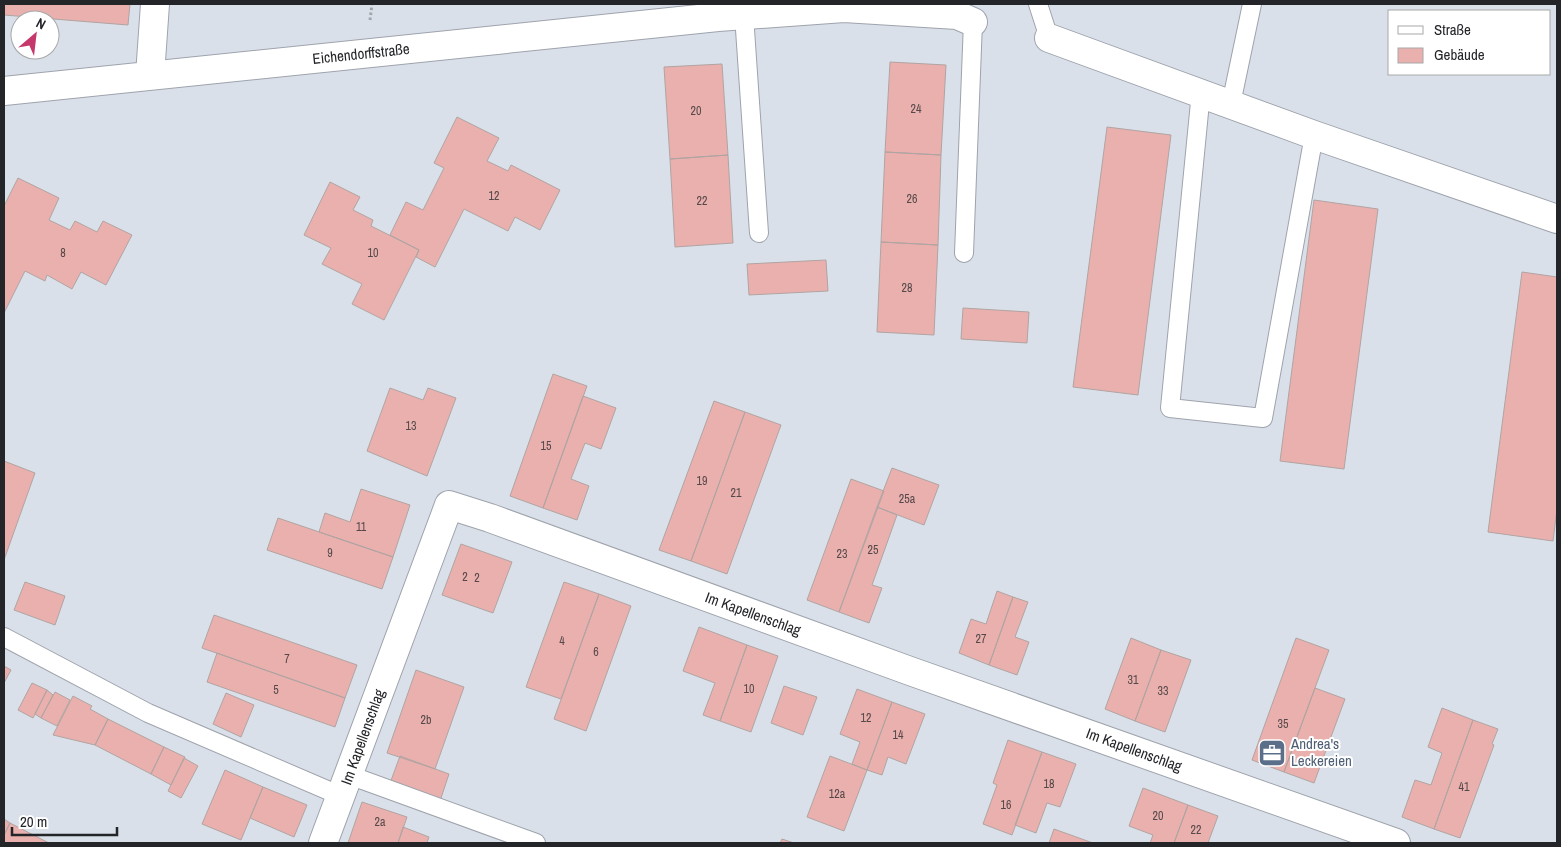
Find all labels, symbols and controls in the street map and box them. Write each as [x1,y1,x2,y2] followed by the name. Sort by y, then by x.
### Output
[10,10,60,60] north arrow
[1388,10,1551,75] legend
[33,14,49,33] text: N
[1434,19,1471,40] text: Straße
[311,38,411,69] street label: Eichendorffstraße
[1434,44,1485,65] text: Gebäude
[911,101,922,117] house number: 24
[691,103,701,119] house number: 20
[489,188,499,204] house number: 12
[907,191,917,207] house number: 26
[697,193,707,209] house number: 22
[60,245,66,261] house number: 8
[368,245,378,261] house number: 10
[902,280,912,296] house number: 28
[406,418,416,434] house number: 13
[541,438,552,454] house number: 15
[697,473,707,489] house number: 19
[731,485,742,501] house number: 21
[899,491,916,507] house number: 25a
[356,519,367,535] house number: 11
[868,542,879,558] house number: 25
[327,545,333,561] house number: 9
[837,546,847,562] house number: 23
[462,569,468,585] house number: 2
[474,570,480,586] house number: 2
[702,586,804,641] street label: Im Kapellenschlag
[976,631,987,647] house number: 27
[559,633,565,649] house number: 4
[593,644,599,660] house number: 6
[284,651,290,667] house number: 7
[1128,672,1139,688] house number: 31
[744,681,754,697] house number: 10
[273,682,279,698] house number: 5
[1158,683,1168,699] house number: 33
[335,686,390,788] street label: Im Kapellenschlag
[861,710,871,726] house number: 12
[421,712,431,728] house number: 2b
[1278,716,1289,732] house number: 35
[1083,722,1185,777] street label: Im Kapellenschlag
[893,727,904,743] house number: 14
[1290,733,1352,771] place label: Andrea's Leckereien
[1257,738,1287,768] office icon: Andrea's Leckereien
[1044,776,1054,792] house number: 18
[1459,779,1470,795] house number: 41
[829,786,846,802] house number: 12a
[1001,797,1011,813] house number: 16
[12,804,118,836] scale bar
[1153,808,1163,824] house number: 20
[20,811,47,832] text: 20 m
[375,814,386,830] house number: 2a
[1191,822,1201,838] house number: 22

